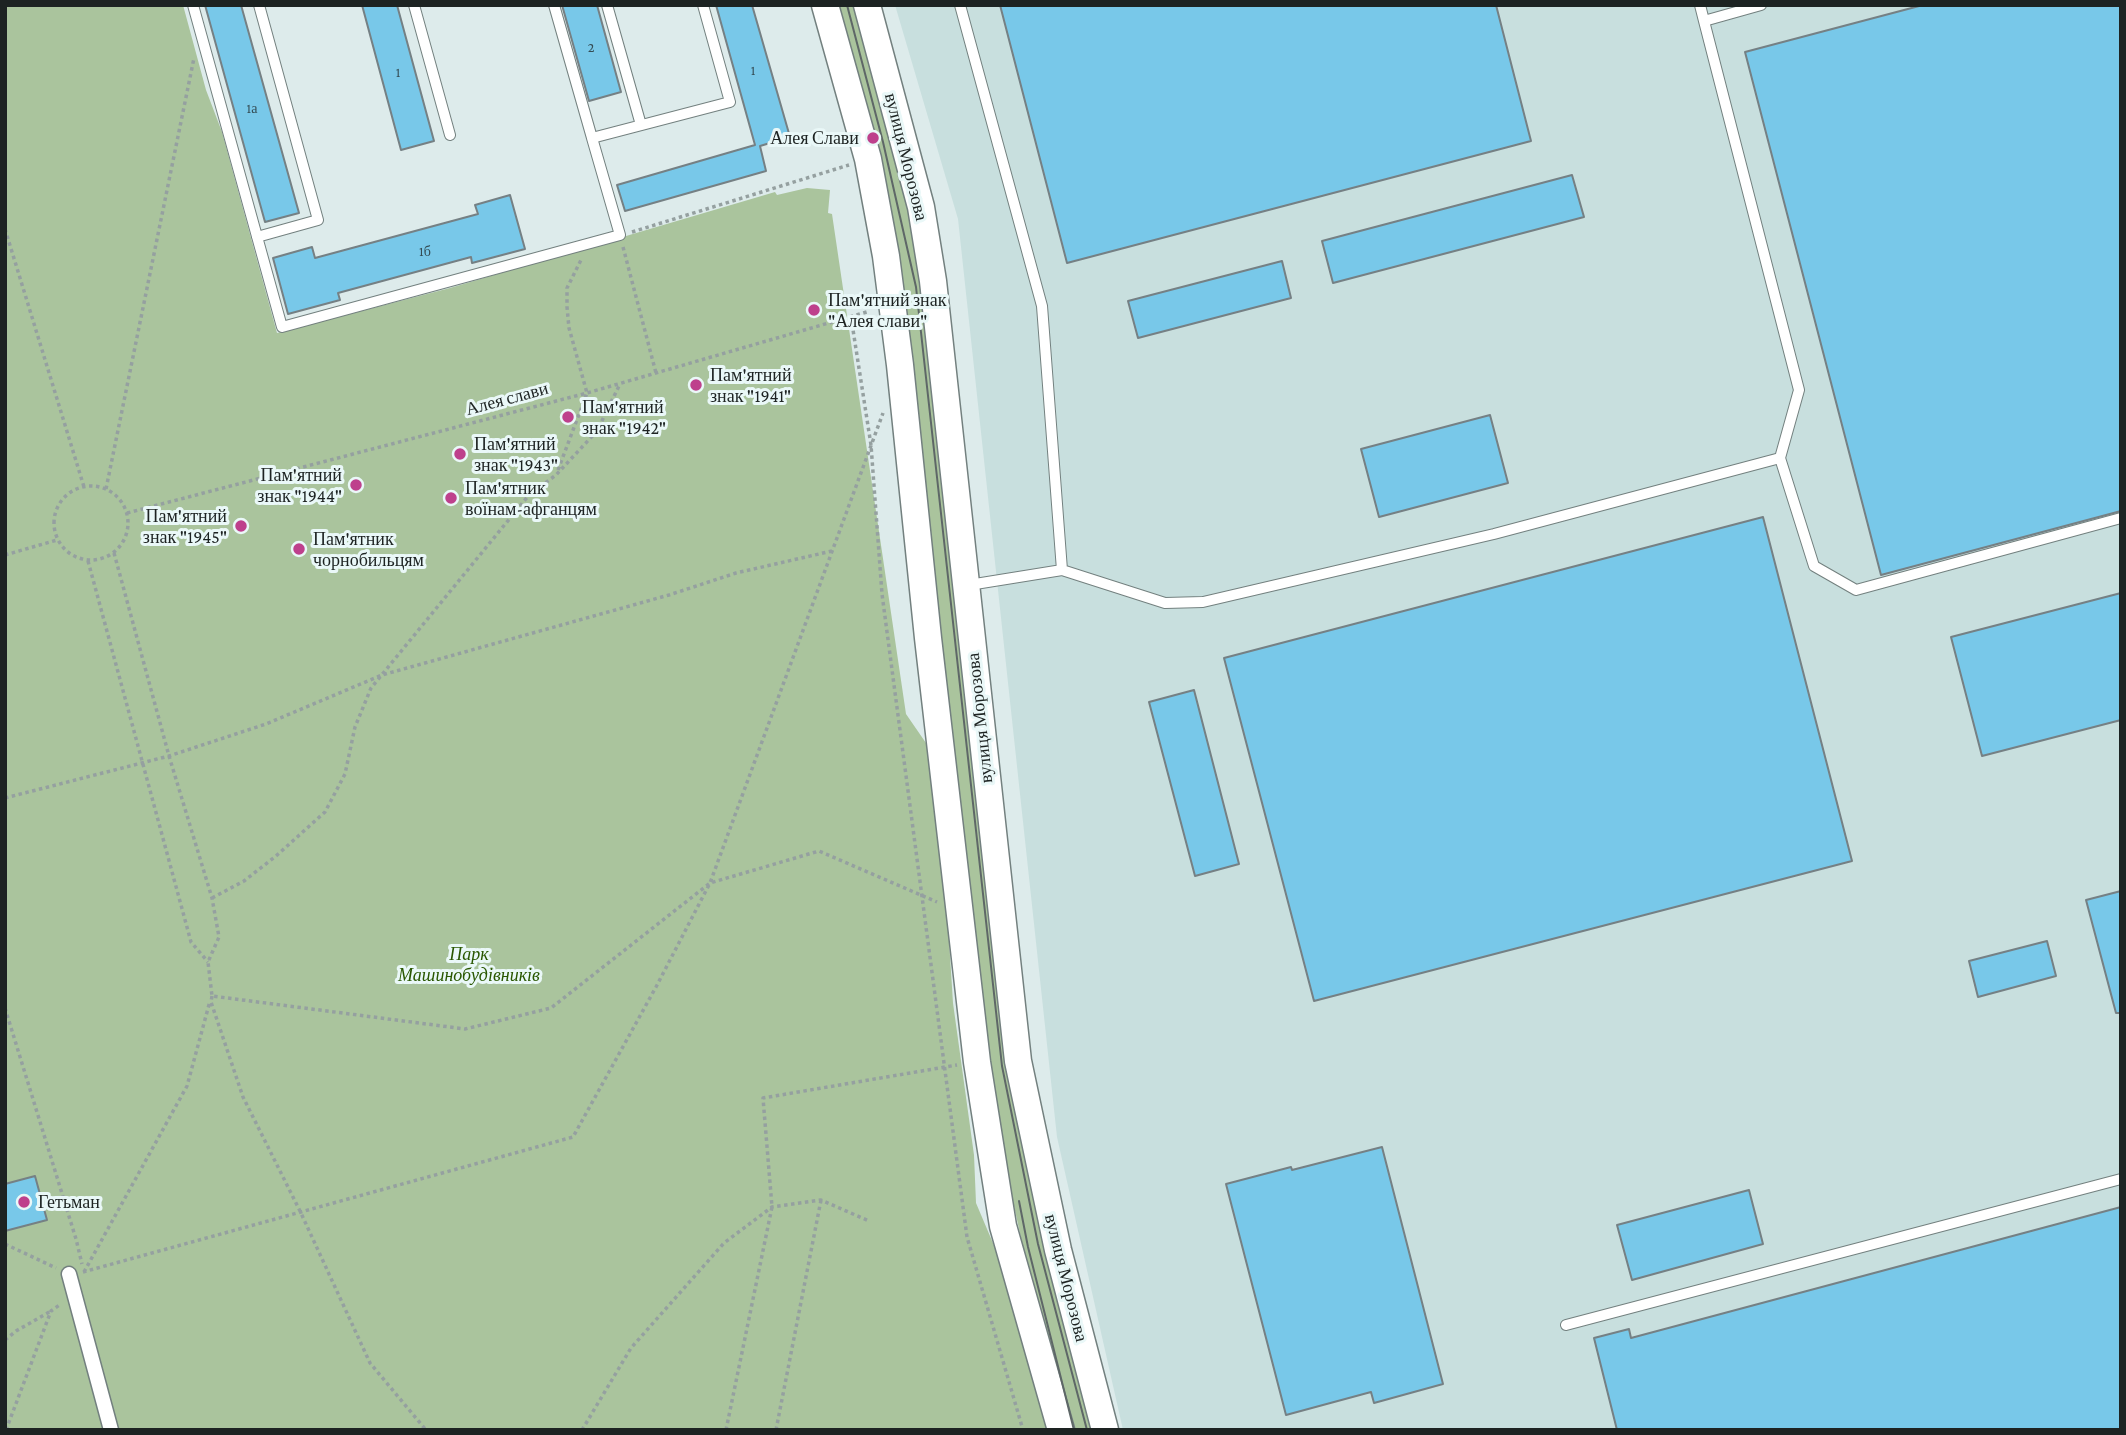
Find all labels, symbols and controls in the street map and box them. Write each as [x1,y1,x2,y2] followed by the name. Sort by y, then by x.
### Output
[588,40,594,56] house number: 2
[751,63,755,79] house number: 1
[396,65,400,81] house number: 1
[880,91,932,223] street label: вулиця Морозова
[247,101,257,117] house number: 1а
[770,127,859,149] place label: Алея Слави
[865,130,881,146] marker: Алея Слави
[419,244,431,260] house number: 1б
[828,289,946,332] place label: Пам'ятний знак "Алея слави"
[806,302,822,318] marker: Пам'ятний знак "Алея слави"
[710,364,792,406] place label: Пам'ятний знак "1941"
[688,377,704,393] marker: Пам'ятний знак "1941"
[463,378,551,420] street label: Алея слави
[582,396,666,438] place label: Пам'ятний знак "1942"
[560,409,576,425] marker: Пам'ятний знак "1942"
[474,433,558,476] place label: Пам'ятний знак "1943"
[452,446,468,462] marker: Пам'ятний знак "1943"
[257,464,342,506] place label: Пам'ятний знак "1944"
[348,477,364,493] marker: Пам'ятний знак "1944"
[465,477,597,520] place label: Пам'ятник воїнам-афганцям
[443,490,459,506] marker: Пам'ятник воїнам-афганцям
[143,505,227,548] place label: Пам'ятний знак "1945"
[233,518,249,534] marker: Пам'ятний знак "1945"
[313,528,424,570] place label: Пам'ятник чорнобильцям
[291,541,307,557] marker: Пам'ятник чорнобильцям
[962,652,998,784] street label: вулиця Морозова
[398,943,540,986] park label: Парк Машинобудівників
[38,1191,100,1213] place label: Гетьман
[16,1194,32,1210] marker: Гетьман
[1040,1212,1092,1344] street label: вулиця Морозова

